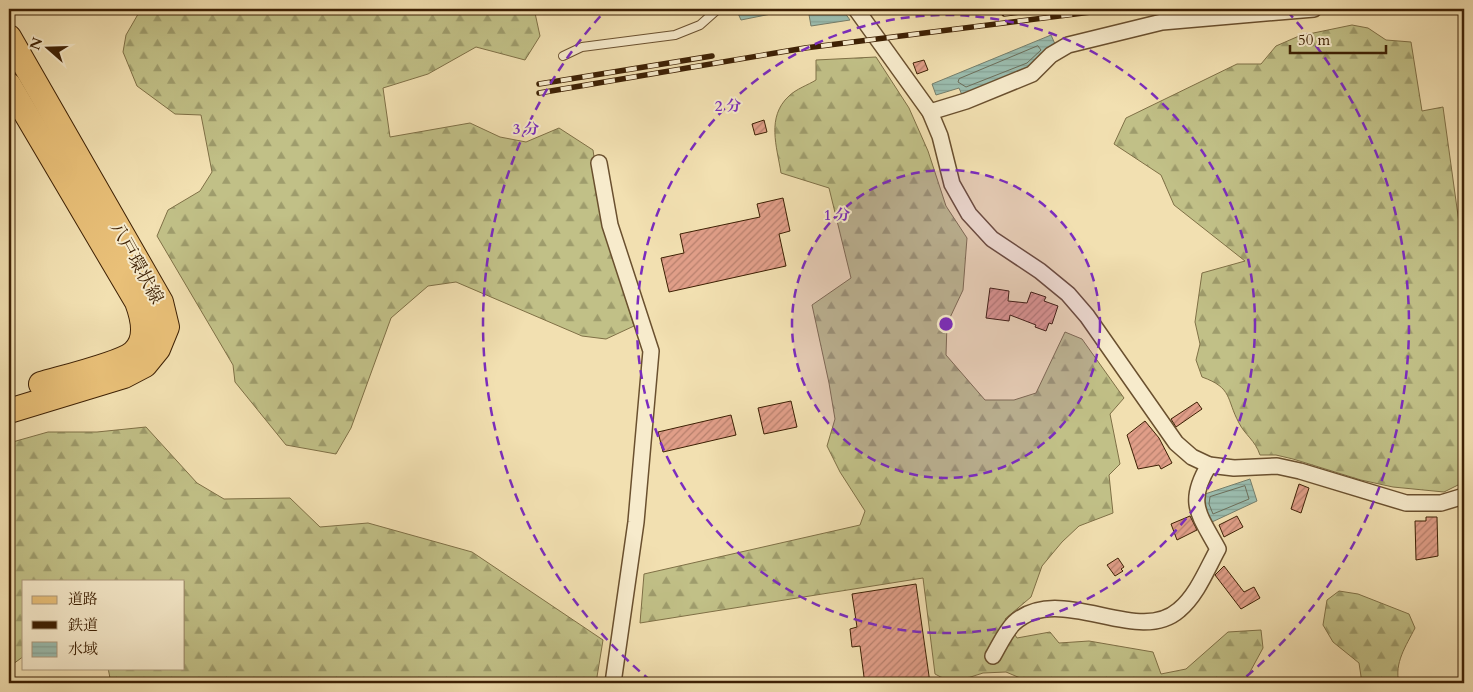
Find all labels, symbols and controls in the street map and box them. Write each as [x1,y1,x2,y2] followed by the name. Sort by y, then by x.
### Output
[22,22,72,72] north arrow
[1290,22,1387,54] scale bar
[1298,30,1330,50] text: 50 m
[25,35,47,53] text: N
[715,96,741,116] text: 2 分
[513,119,539,139] text: 3 分
[824,205,850,225] text: 1 分
[104,218,169,309] street label: 八戸環状線
[937,315,955,333] centre of rings
[22,580,185,670] legend
[68,589,98,609] text: 道路
[68,615,98,635] text: 鉄道
[68,639,98,659] text: 水域

